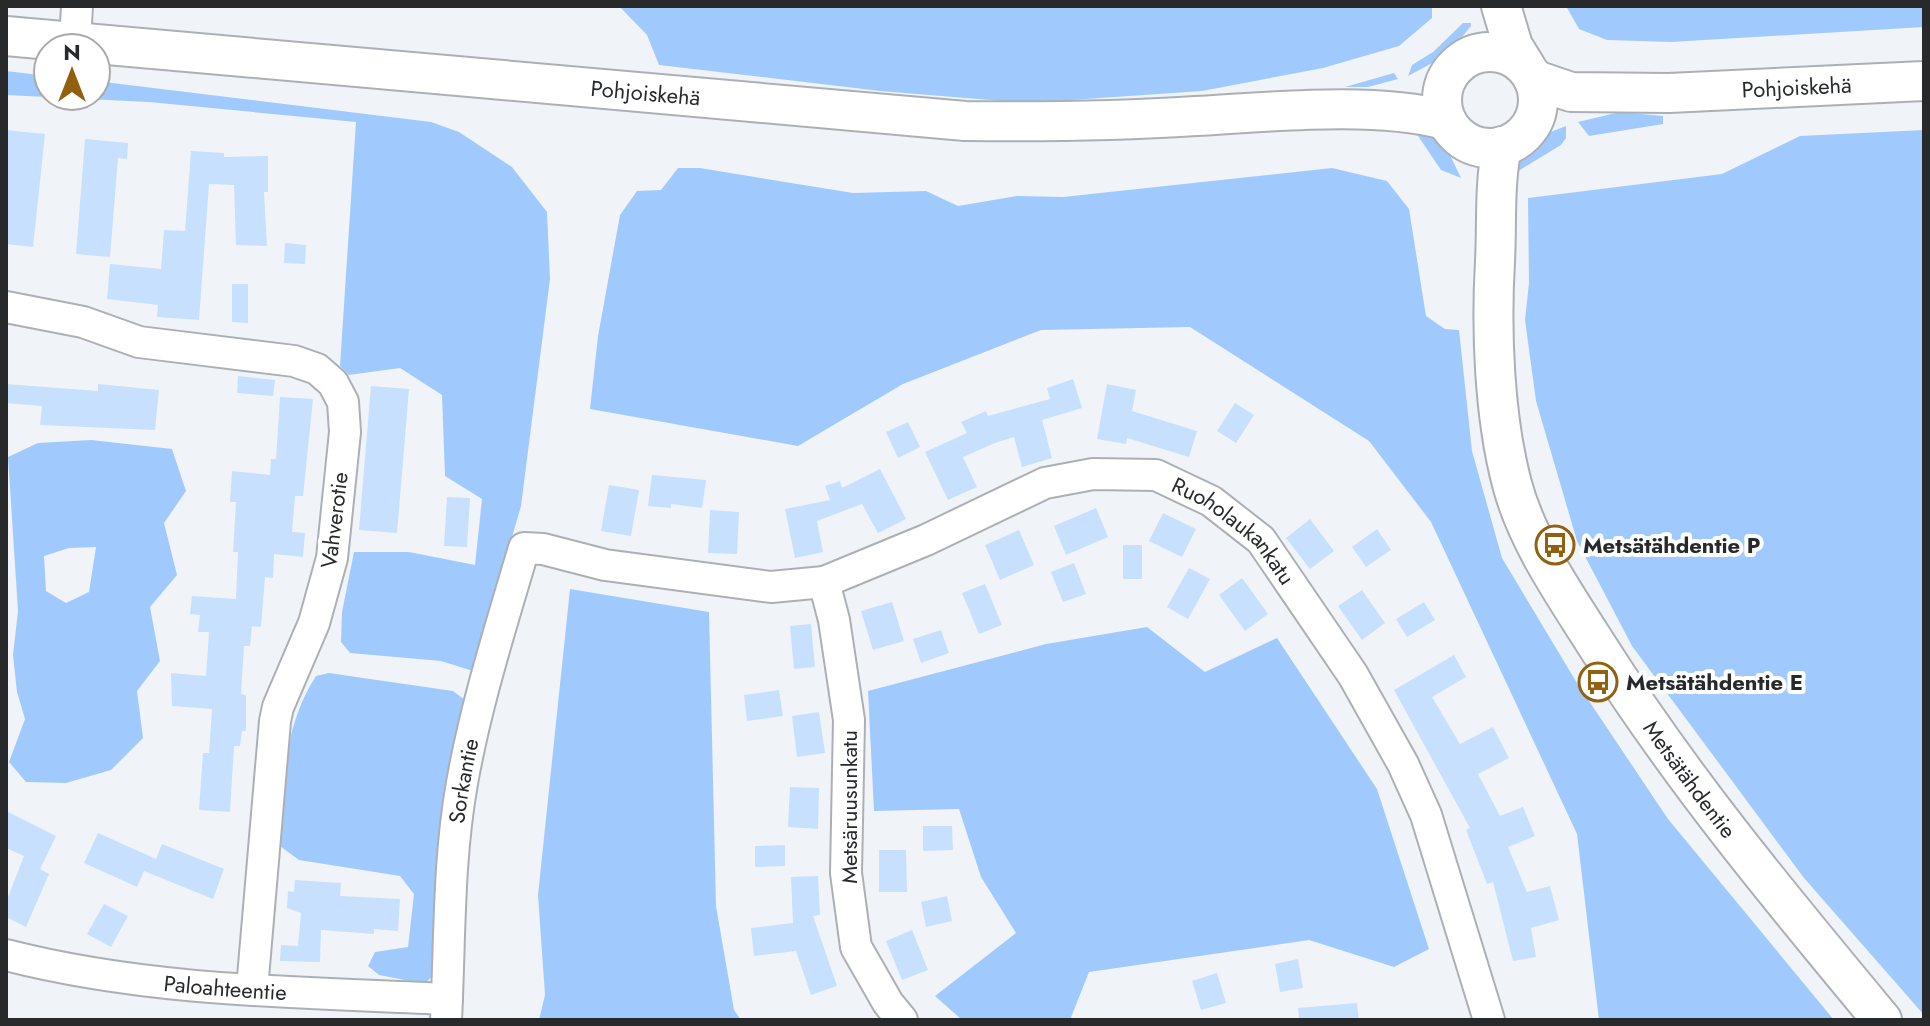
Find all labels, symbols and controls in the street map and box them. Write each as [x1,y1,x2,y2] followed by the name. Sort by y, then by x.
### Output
[32,32,112,112] north arrow
[63,36,81,68] text: N
[1741,68,1852,106] street label: Pohjoiskehä
[589,72,702,113] street label: Pohjoiskehä
[1167,469,1303,591] street label: Ruoholaukankatu
[312,470,356,570] street label: Vahverotie
[1534,524,1576,566] bus stop icon: Metsätähdentie P
[1583,529,1761,561] place label: Metsätähdentie P
[1577,661,1619,703] bus stop icon: Metsätähdentie E
[1626,666,1803,698] place label: Metsätähdentie E
[1636,714,1744,845] street label: Metsätähdentie
[833,730,865,884] street label: Metsäruusunkatu
[440,735,487,825] street label: Sorkantie
[162,967,288,1008] street label: Paloahteentie

